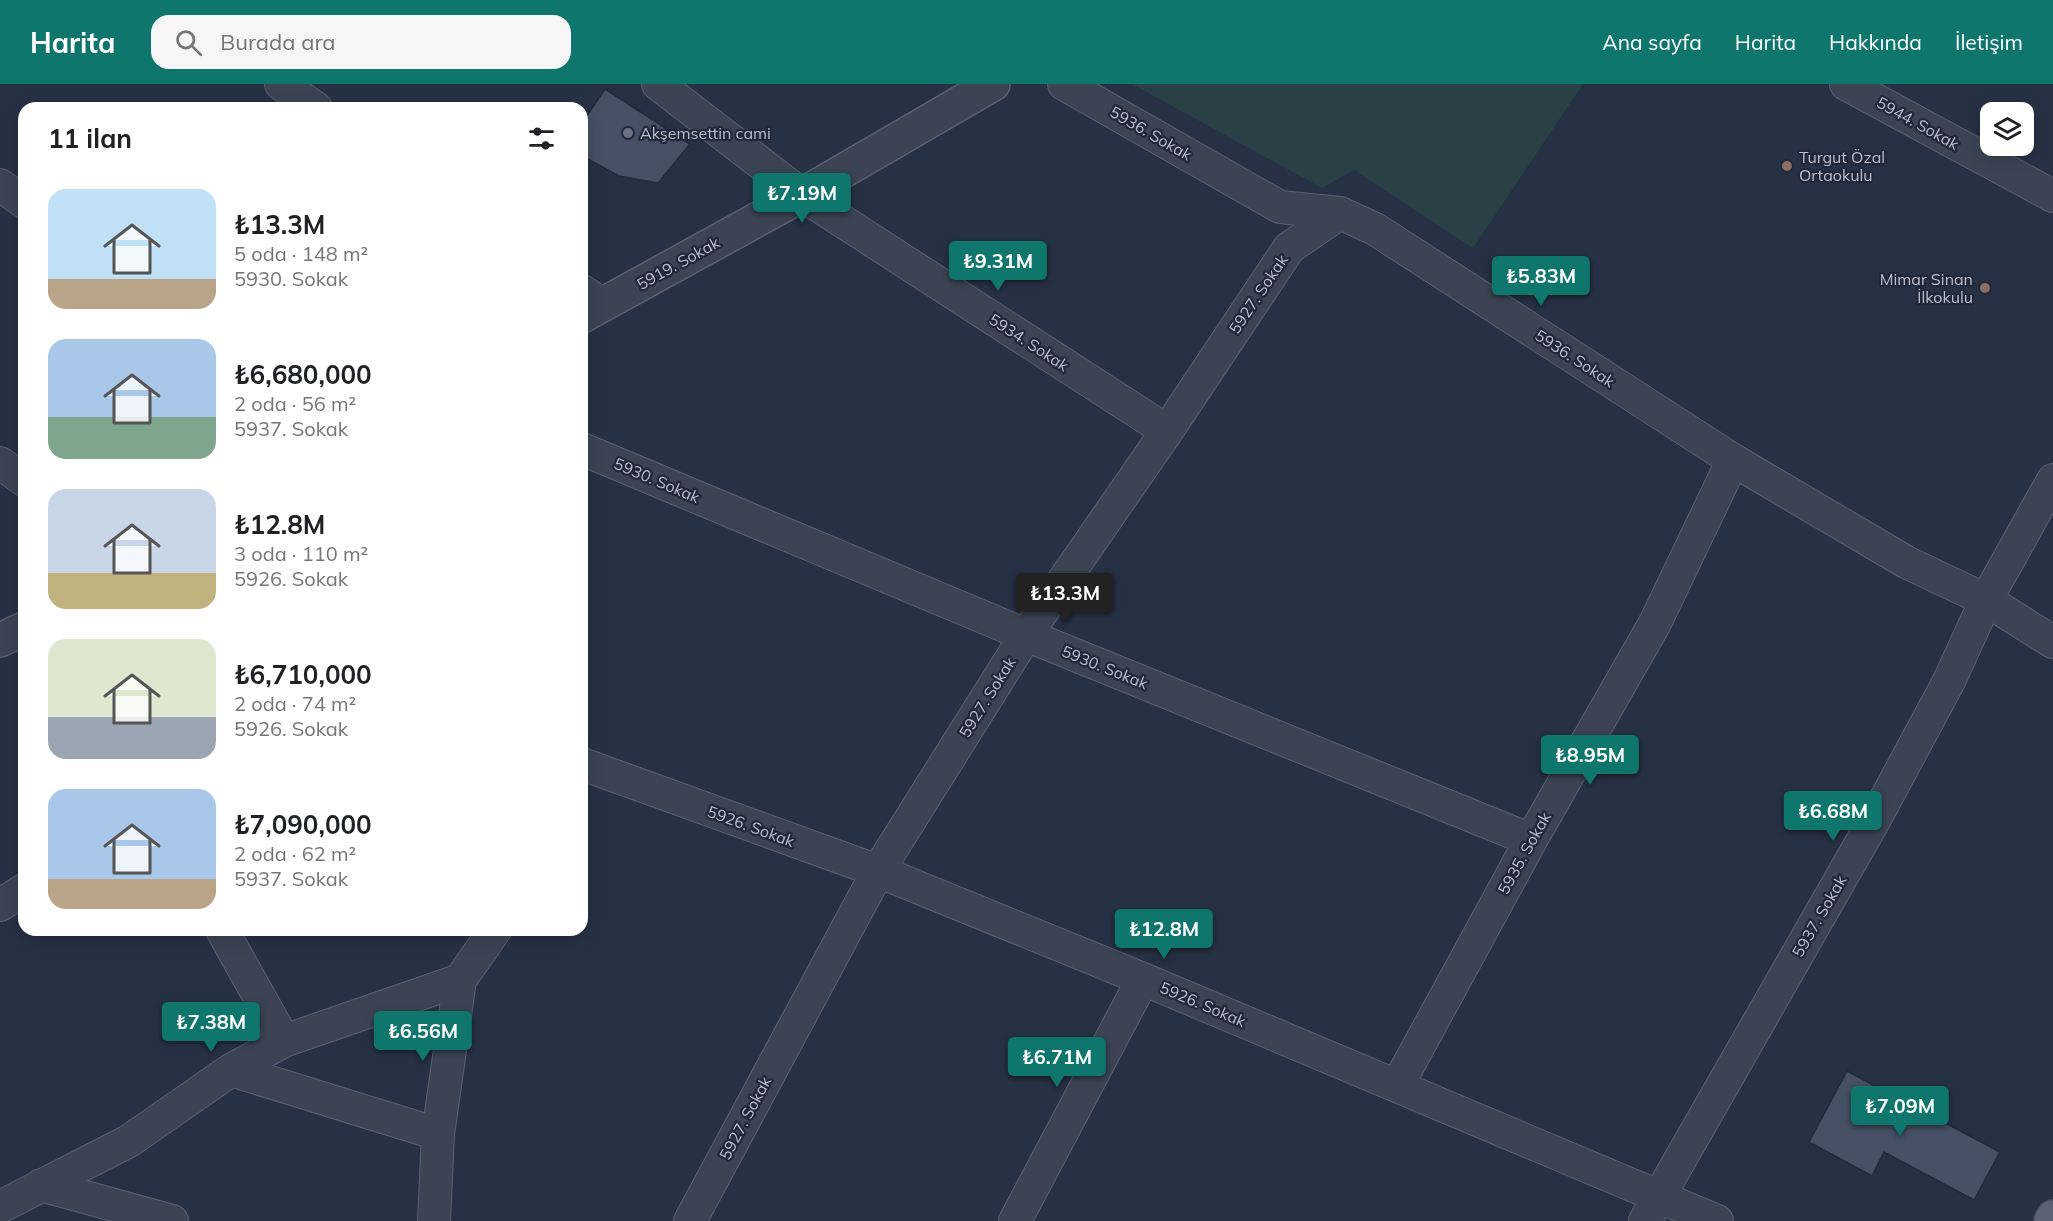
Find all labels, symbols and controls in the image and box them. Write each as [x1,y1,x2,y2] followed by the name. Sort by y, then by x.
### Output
[151,15,571,69] search box
[30,25,115,60] text: Harita
[172,26,205,59] icon: search
[220,28,335,56] text: Burada ara
[1602,29,1702,55] text: Ana sayfa
[1735,29,1796,55] text: Harita
[1829,29,1922,55] text: Hakkında
[1955,29,2023,55] text: İletişim
[1873,92,1963,154] street label: 5944. Sokak
[1106,102,1196,165] street label: 5936. Sokak
[1980,102,2034,156] map controls
[1980,102,2034,156] button: layers
[48,122,132,155] text: 11 ilan
[525,122,558,155] icon: filters
[640,123,771,143] place label: Akşemsettin cami
[621,126,635,140] marker: Akşemsettin cami
[1799,147,1885,185] place label: Turgut Özal Ortaokulu
[1780,159,1794,173] marker: Turgut Özal Ortaokulu
[753,173,851,224] pin: ₺7.19M
[767,180,837,205] text: ₺7.19M
[234,208,325,241] text: ₺13.3M
[96,213,168,285] icon: home
[633,232,723,294] street label: 5919. Sokak
[234,241,368,266] text: 5 oda · 148 m²
[949,241,1047,292] pin: ₺9.31M
[963,248,1033,273] text: ₺9.31M
[1224,250,1292,337] street label: 5927. Sokak
[1492,256,1590,307] pin: ₺5.83M
[1506,263,1576,288] text: ₺5.83M
[234,266,348,291] text: 5930. Sokak
[1880,269,1973,307] place label: Mimar Sinan İlkokulu
[1978,281,1992,295] marker: Mimar Sinan İlkokulu
[985,309,1073,376] street label: 5934. Sokak
[1531,325,1619,392] street label: 5936. Sokak
[234,358,372,391] text: ₺6,680,000
[96,363,168,435] icon: home
[234,391,356,416] text: 2 oda · 56 m²
[234,416,348,441] text: 5937. Sokak
[611,453,704,507] street label: 5930. Sokak
[234,508,325,541] text: ₺12.8M
[96,513,168,585] icon: home
[234,541,368,566] text: 3 oda · 110 m²
[234,566,348,591] text: 5926. Sokak
[1016,573,1114,624] pin: ₺13.3M
[1030,580,1100,605] text: ₺13.3M
[1059,641,1152,694] street label: 5930. Sokak
[954,652,1020,741] street label: 5927. Sokak
[234,658,372,691] text: ₺6,710,000
[96,663,168,735] icon: home
[234,691,356,716] text: 2 oda · 74 m²
[234,716,348,741] text: 5926. Sokak
[1541,735,1639,786] pin: ₺8.95M
[1555,742,1625,767] text: ₺8.95M
[1784,791,1882,842] pin: ₺6.68M
[1798,798,1868,823] text: ₺6.68M
[705,801,798,851] street label: 5926. Sokak
[234,808,372,841] text: ₺7,090,000
[1493,808,1555,898] street label: 5935. Sokak
[96,813,168,885] icon: home
[234,841,356,866] text: 2 oda · 62 m²
[234,866,348,891] text: 5937. Sokak
[1788,871,1851,961] street label: 5937. Sokak
[1115,909,1213,960] pin: ₺12.8M
[1129,916,1199,941] text: ₺12.8M
[1157,977,1250,1031] street label: 5926. Sokak
[162,1002,260,1053] pin: ₺7.38M
[176,1009,246,1034] text: ₺7.38M
[374,1011,472,1062] pin: ₺6.56M
[388,1018,458,1043] text: ₺6.56M
[1008,1037,1106,1088] pin: ₺6.71M
[1022,1044,1092,1069] text: ₺6.71M
[715,1072,776,1163] street label: 5927. Sokak
[1851,1086,1949,1137] pin: ₺7.09M
[1865,1093,1935,1118] text: ₺7.09M

